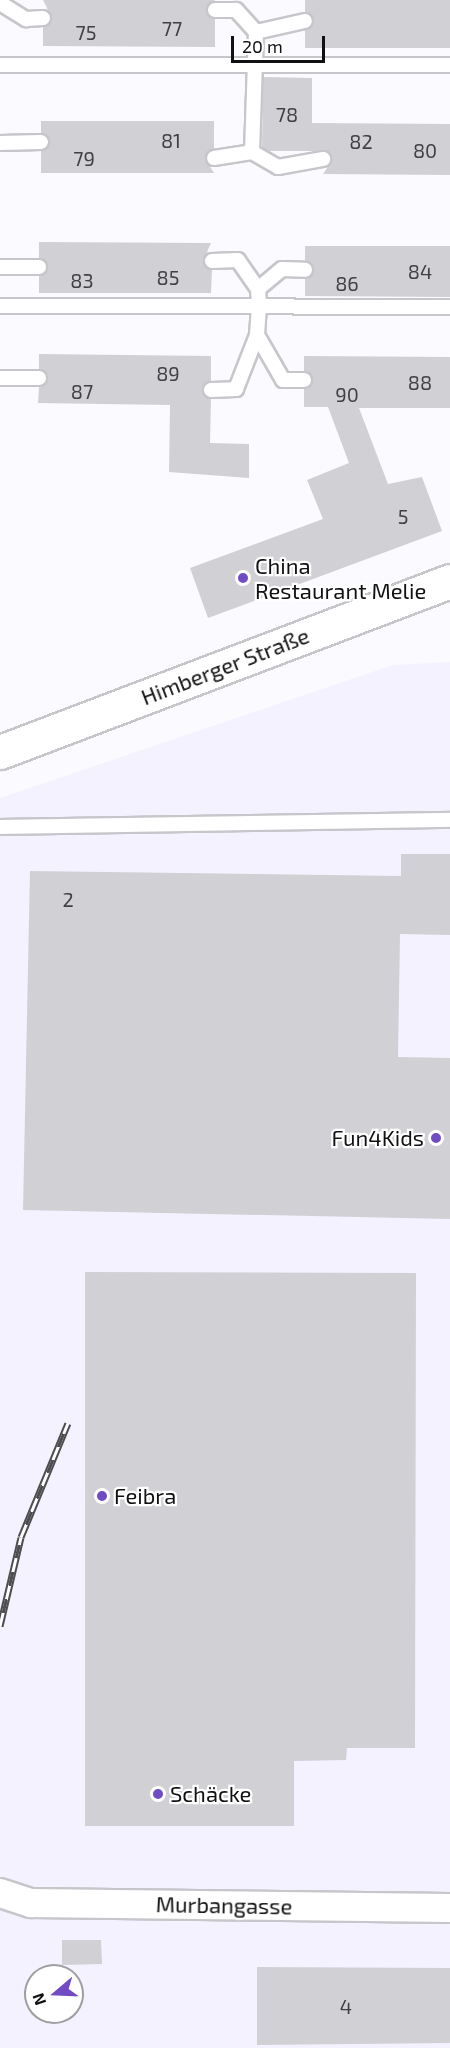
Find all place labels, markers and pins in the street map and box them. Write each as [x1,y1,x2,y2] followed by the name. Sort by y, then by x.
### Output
[255,552,426,604] place label: China Restaurant Melie
[236,571,250,585] marker: China Restaurant Melie
[331,1125,424,1151] place label: Fun4Kids
[429,1131,443,1145] marker: Fun4Kids
[114,1483,176,1509] place label: Feibra
[95,1489,109,1503] marker: Feibra
[170,1781,251,1807] place label: Schäcke
[151,1787,165,1801] marker: Schäcke

